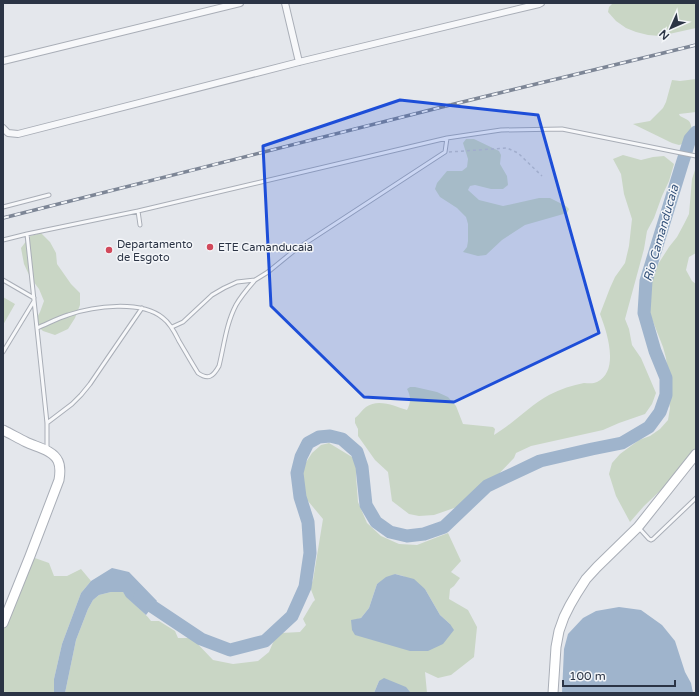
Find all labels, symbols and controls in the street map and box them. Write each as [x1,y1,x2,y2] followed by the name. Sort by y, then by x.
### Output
[651,8,691,48] north arrow
[657,27,672,42] text: N
[641,183,682,283] water label: Rio Camanducaia
[117,238,193,264] place label: Departamento de Esgoto
[218,241,313,254] place label: ETE Camanducaia
[205,242,215,252] marker: ETE Camanducaia
[104,245,114,255] marker: Departamento de Esgoto
[563,662,675,688] scale bar
[569,669,606,683] text: 100 m

